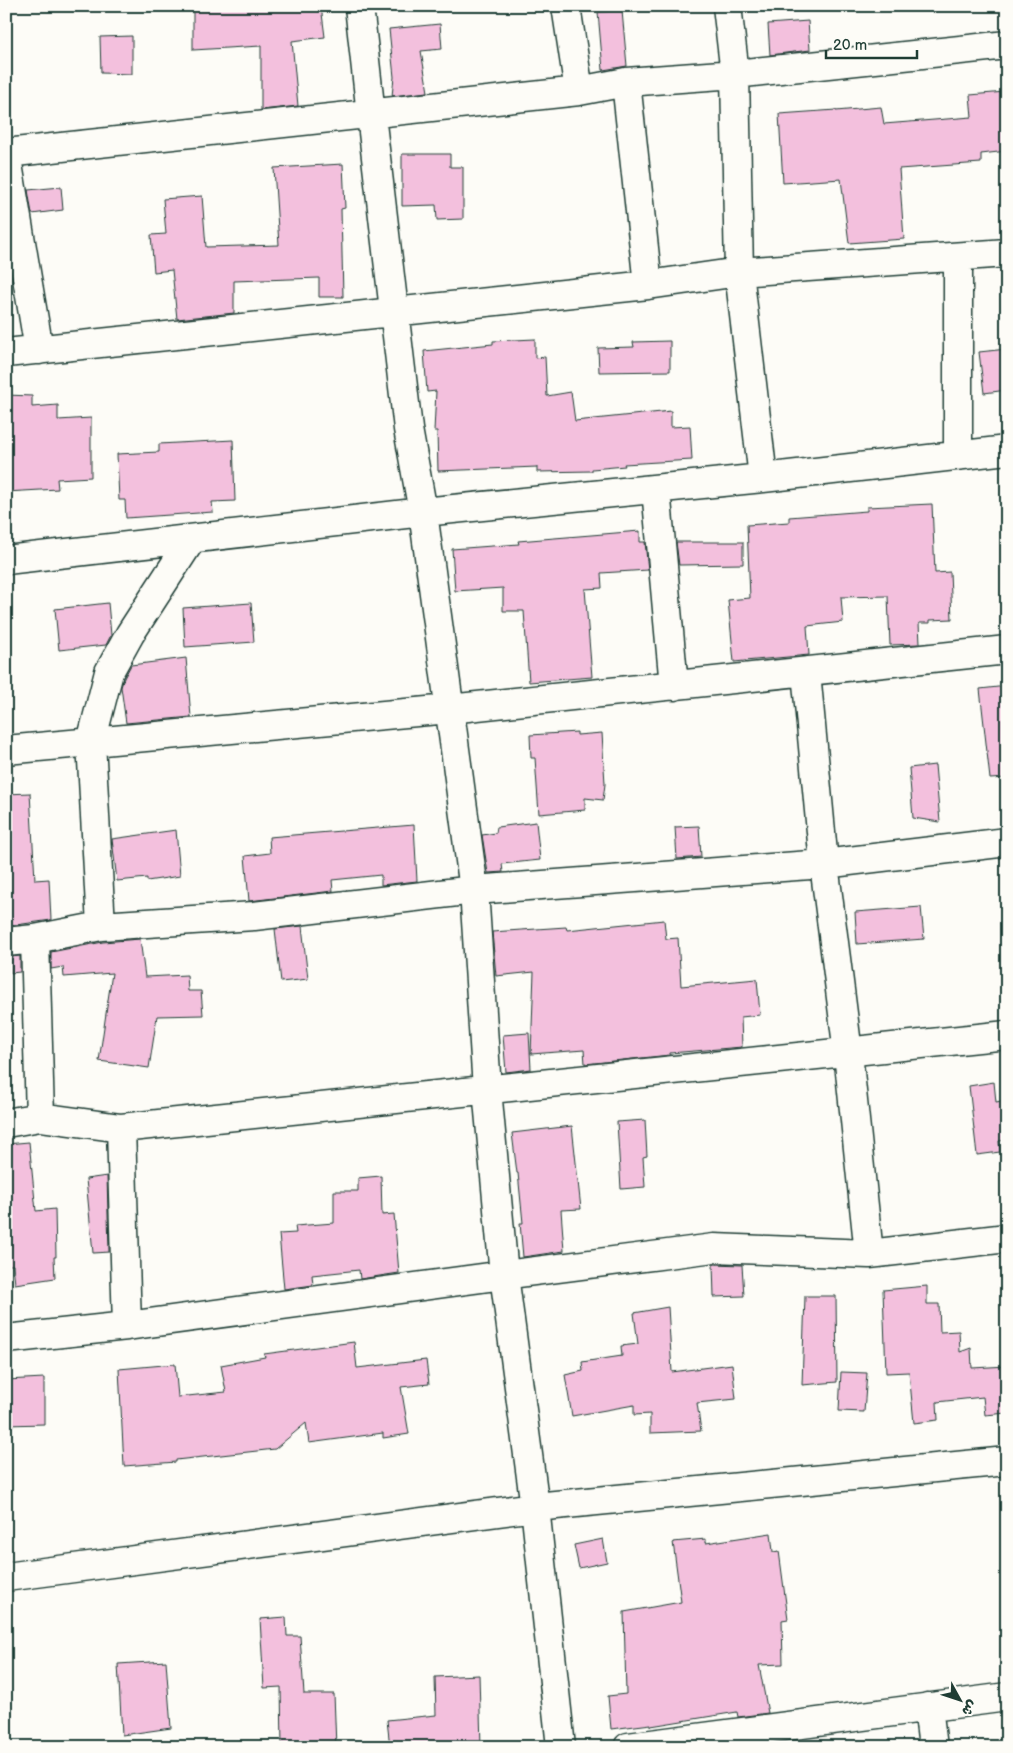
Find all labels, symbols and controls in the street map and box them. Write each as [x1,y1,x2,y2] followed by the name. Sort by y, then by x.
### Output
[826,28,917,60] scale bar
[833,36,867,55] text: 20 m
[936,1676,986,1726] north arrow
[958,1697,981,1719] text: ش

